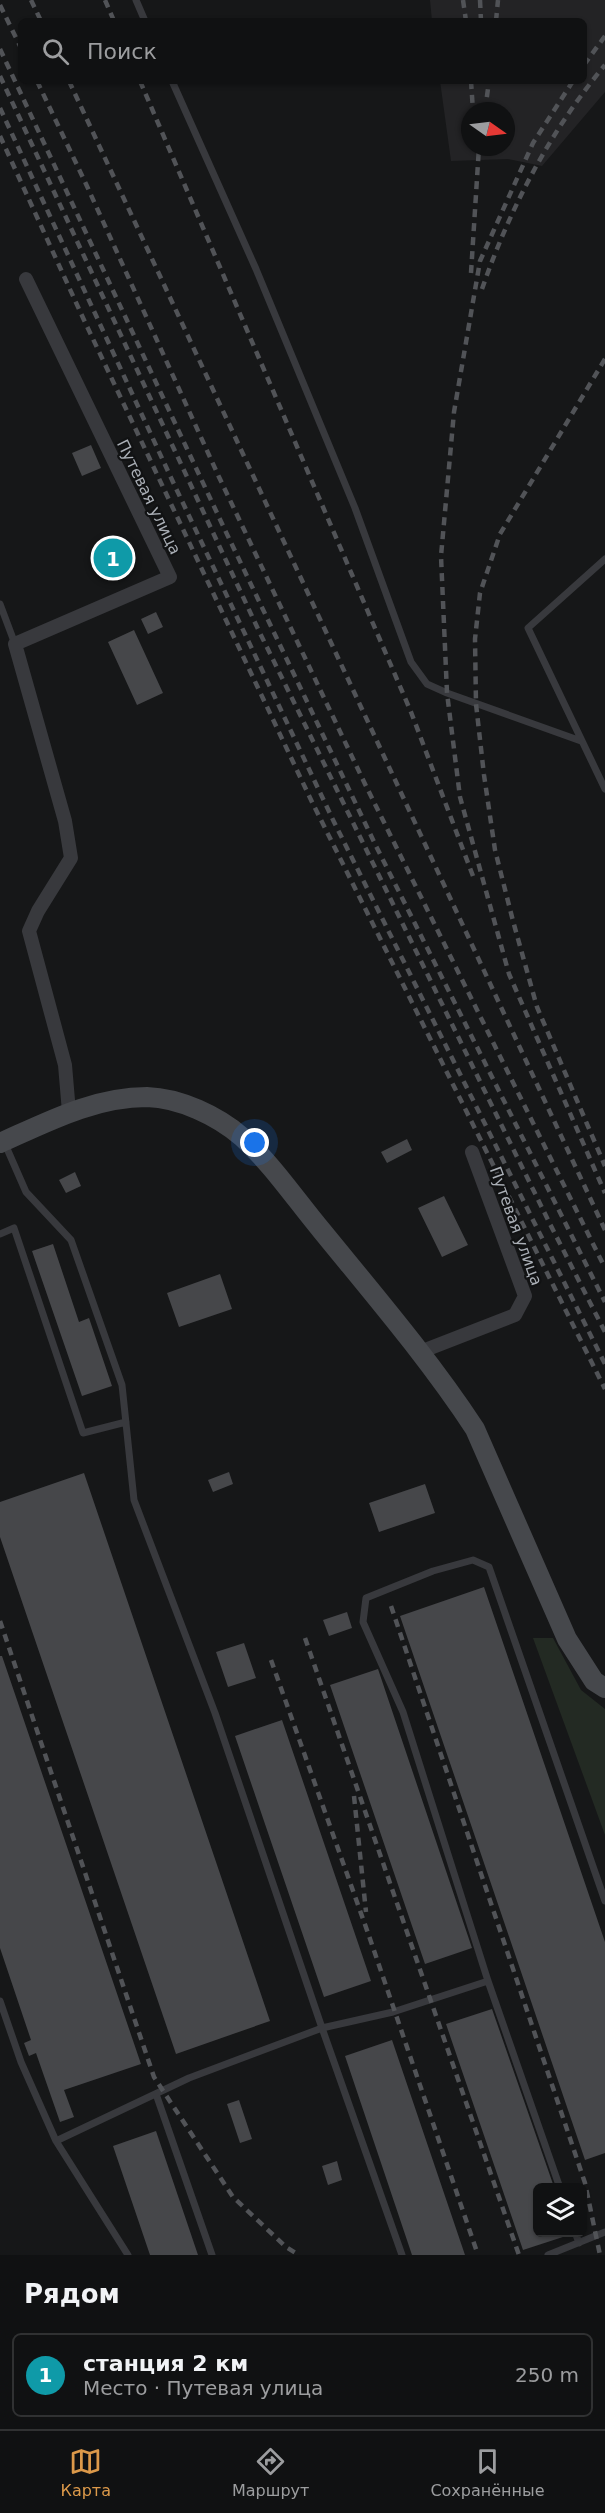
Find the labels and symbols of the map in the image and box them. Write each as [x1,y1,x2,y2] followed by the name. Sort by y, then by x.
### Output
[461,102,515,156] north arrow
[113,436,185,558] street label: Путевая улица
[94,536,132,580] pin: 1
[240,1128,269,1157] your location
[486,1164,546,1288] street label: Путевая улица

